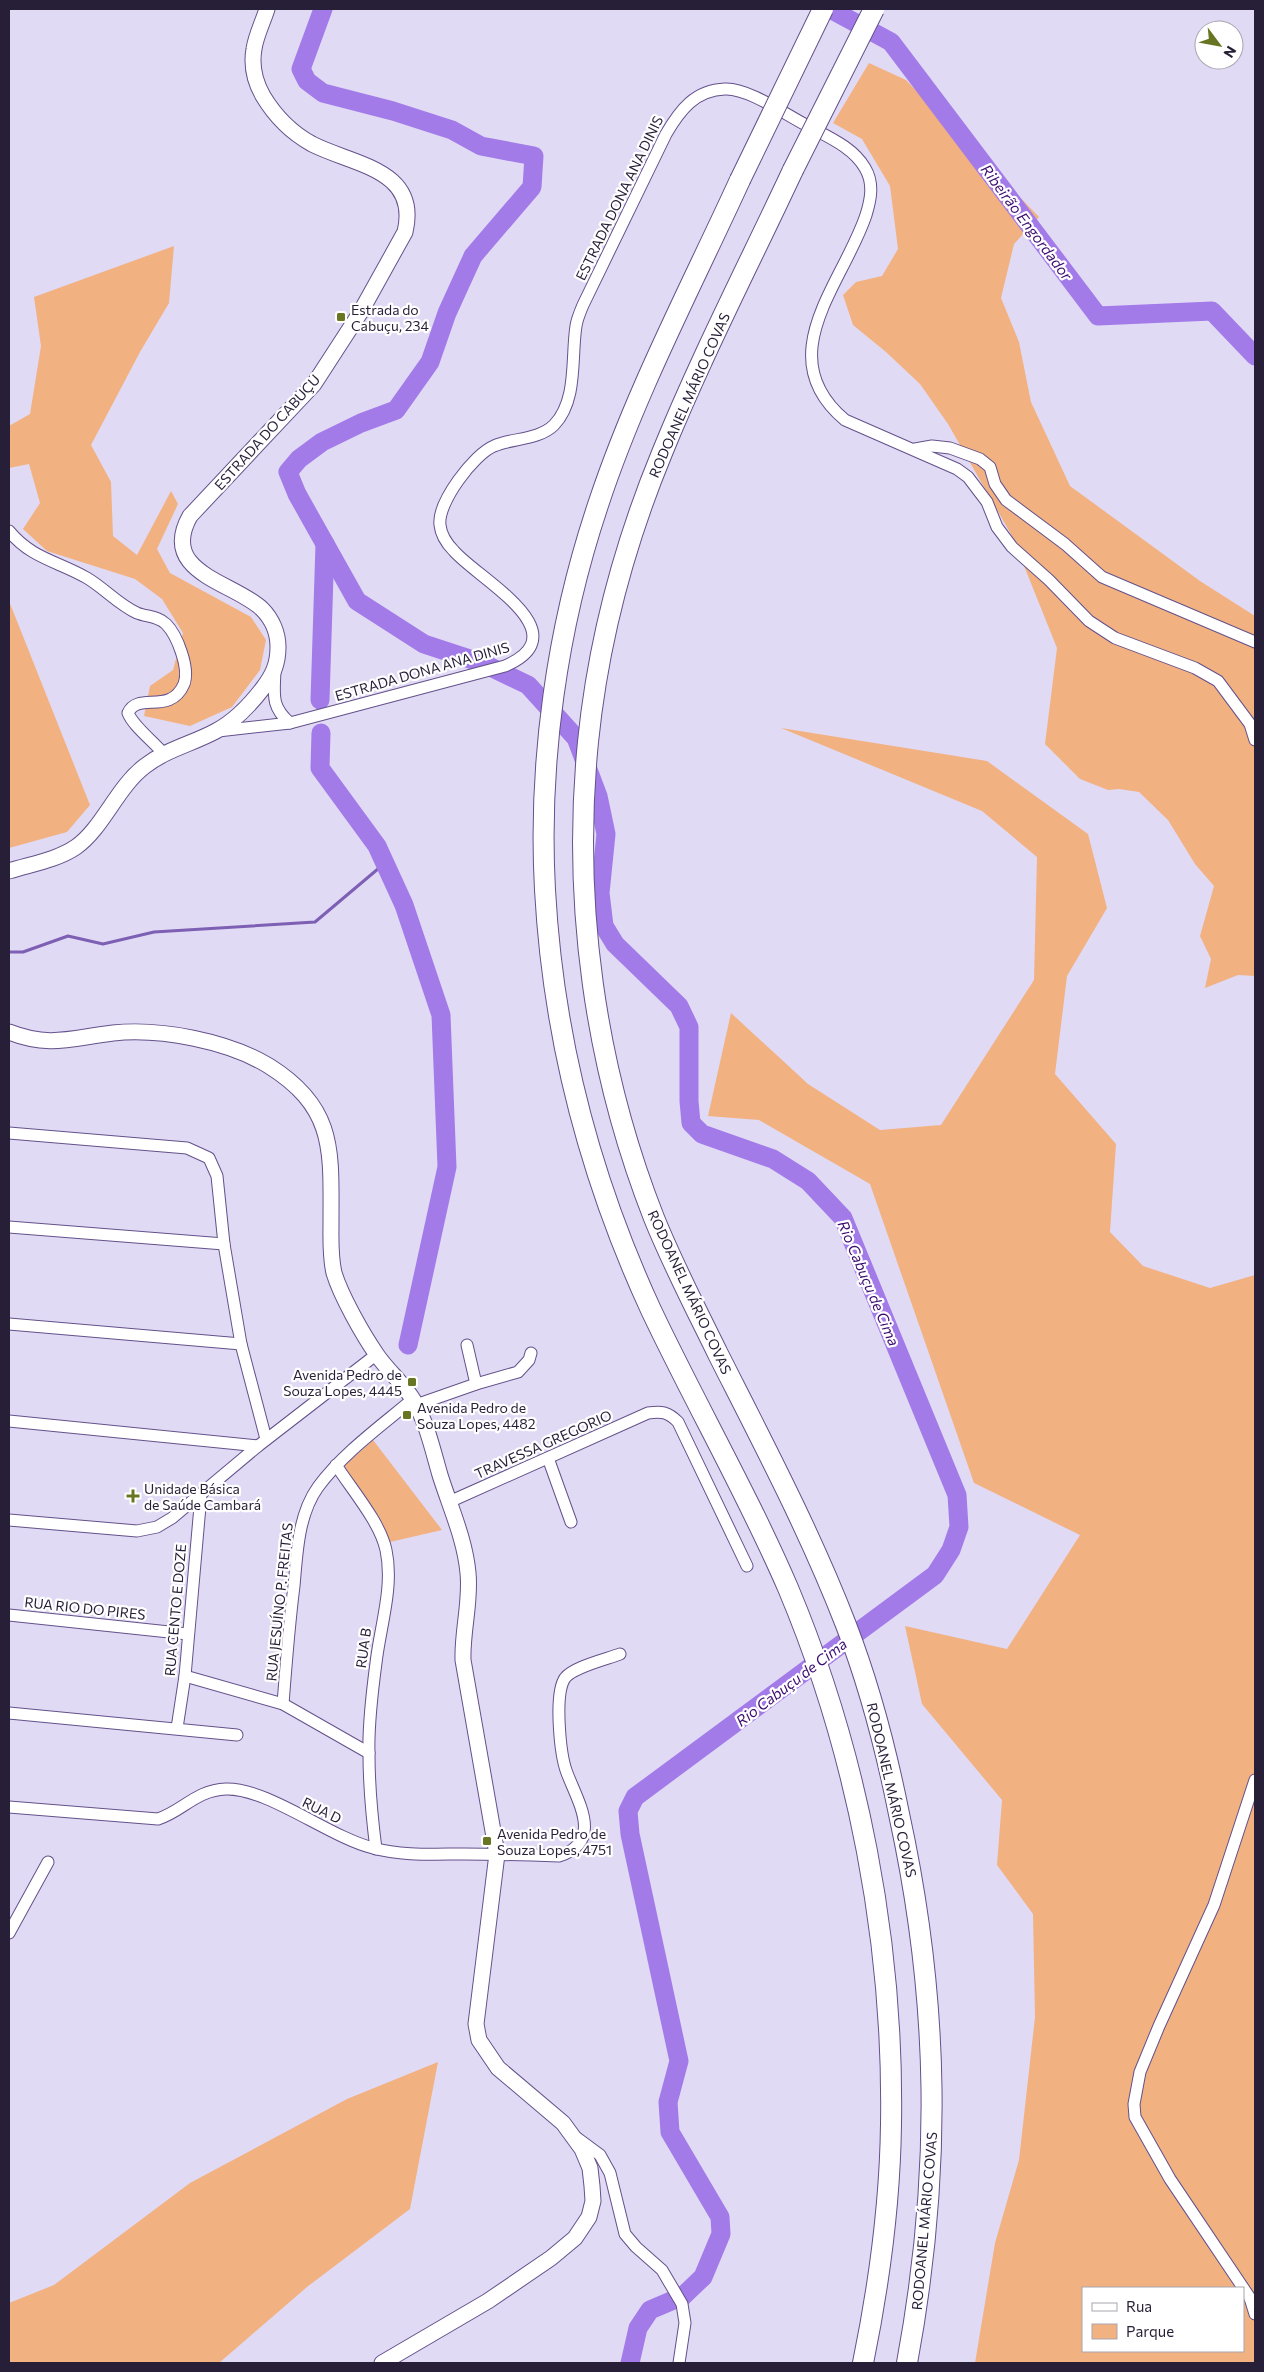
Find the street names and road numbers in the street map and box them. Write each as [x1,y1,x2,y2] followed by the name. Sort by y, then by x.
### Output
[572,113,666,283] street label: ESTRADA DONA ANA DINIS
[645,310,733,480] street label: RODOANEL MÁRIO COVAS
[211,371,323,493] street label: ESTRADA DO CABUÇU
[333,638,511,704] street label: ESTRADA DONA ANA DINIS
[645,1207,735,1377] street label: RODOANEL MÁRIO COVAS
[472,1406,614,1482] street label: TRAVESSA GREGORIO
[262,1522,296,1682] street label: RUA JESUÍNO P. FREITAS
[161,1543,189,1677] street label: RUA CENTO E DOZE
[24,1593,146,1623] street label: RUA RIO DO PIRES
[352,1627,374,1669] street label: RUA B
[864,1701,920,1879] street label: RODOANEL MÁRIO COVAS
[300,1793,344,1827] street label: RUA D
[908,2131,940,2311] street label: RODOANEL MÁRIO COVAS

